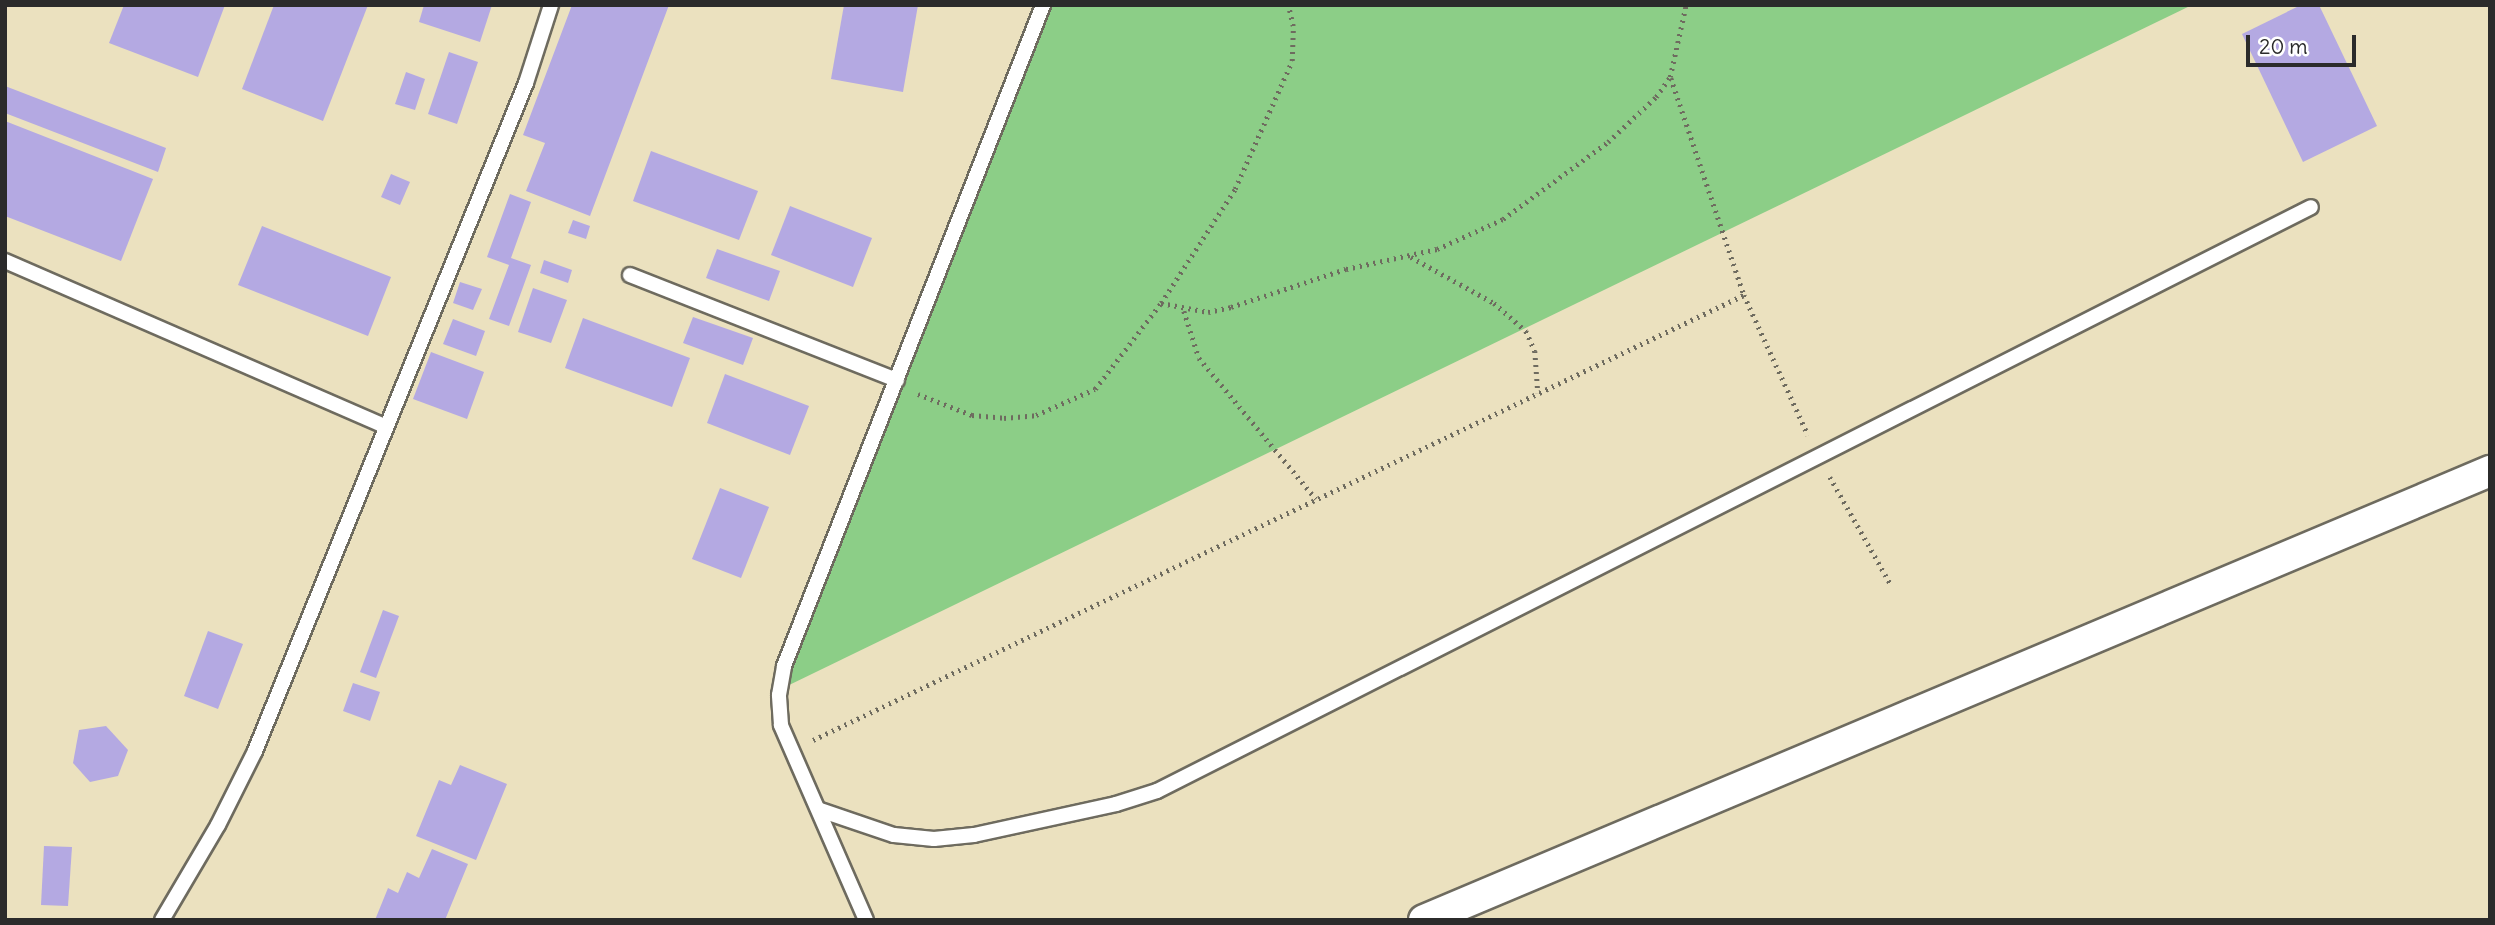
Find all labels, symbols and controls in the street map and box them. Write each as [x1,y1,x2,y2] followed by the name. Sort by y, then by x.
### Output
[2250,21,2360,65] scale bar
[2259,33,2308,60] text: 20 m

